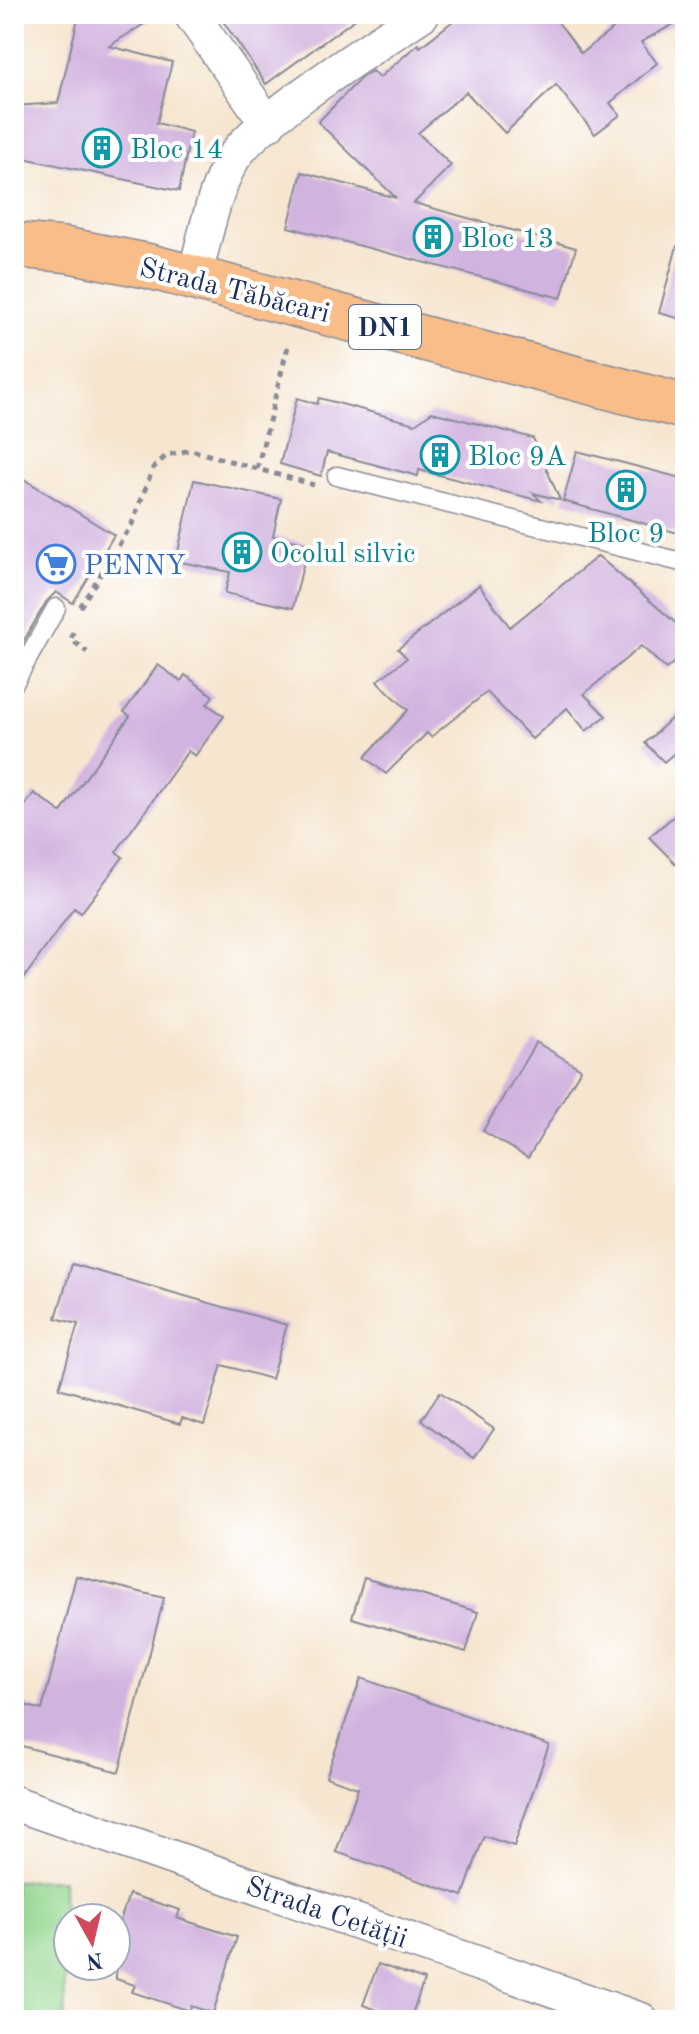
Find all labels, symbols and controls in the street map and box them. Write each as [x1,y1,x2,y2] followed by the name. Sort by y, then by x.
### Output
[81,127,123,169] building icon: Bloc 14
[130,137,223,165] place label: Bloc 14
[412,216,454,258] building icon: Bloc 13
[461,226,554,254] place label: Bloc 13
[136,255,332,329] street label: Strada Tăbăcari
[349,305,421,349] road number: DN1
[419,434,461,476] building icon: Bloc 9A
[468,444,566,472] place label: Bloc 9A
[605,469,647,511] building icon: Bloc 9
[587,521,665,549] place label: Bloc 9
[221,531,263,573] building icon: Ocolul silvic
[270,541,416,569] place label: Ocolul silvic
[35,543,77,585] supermarket icon: PENNY
[84,553,186,581] place label: PENNY
[242,1873,410,1955] street label: Strada Cetății
[52,1902,132,1982] north arrow
[84,1948,104,1972] text: N

